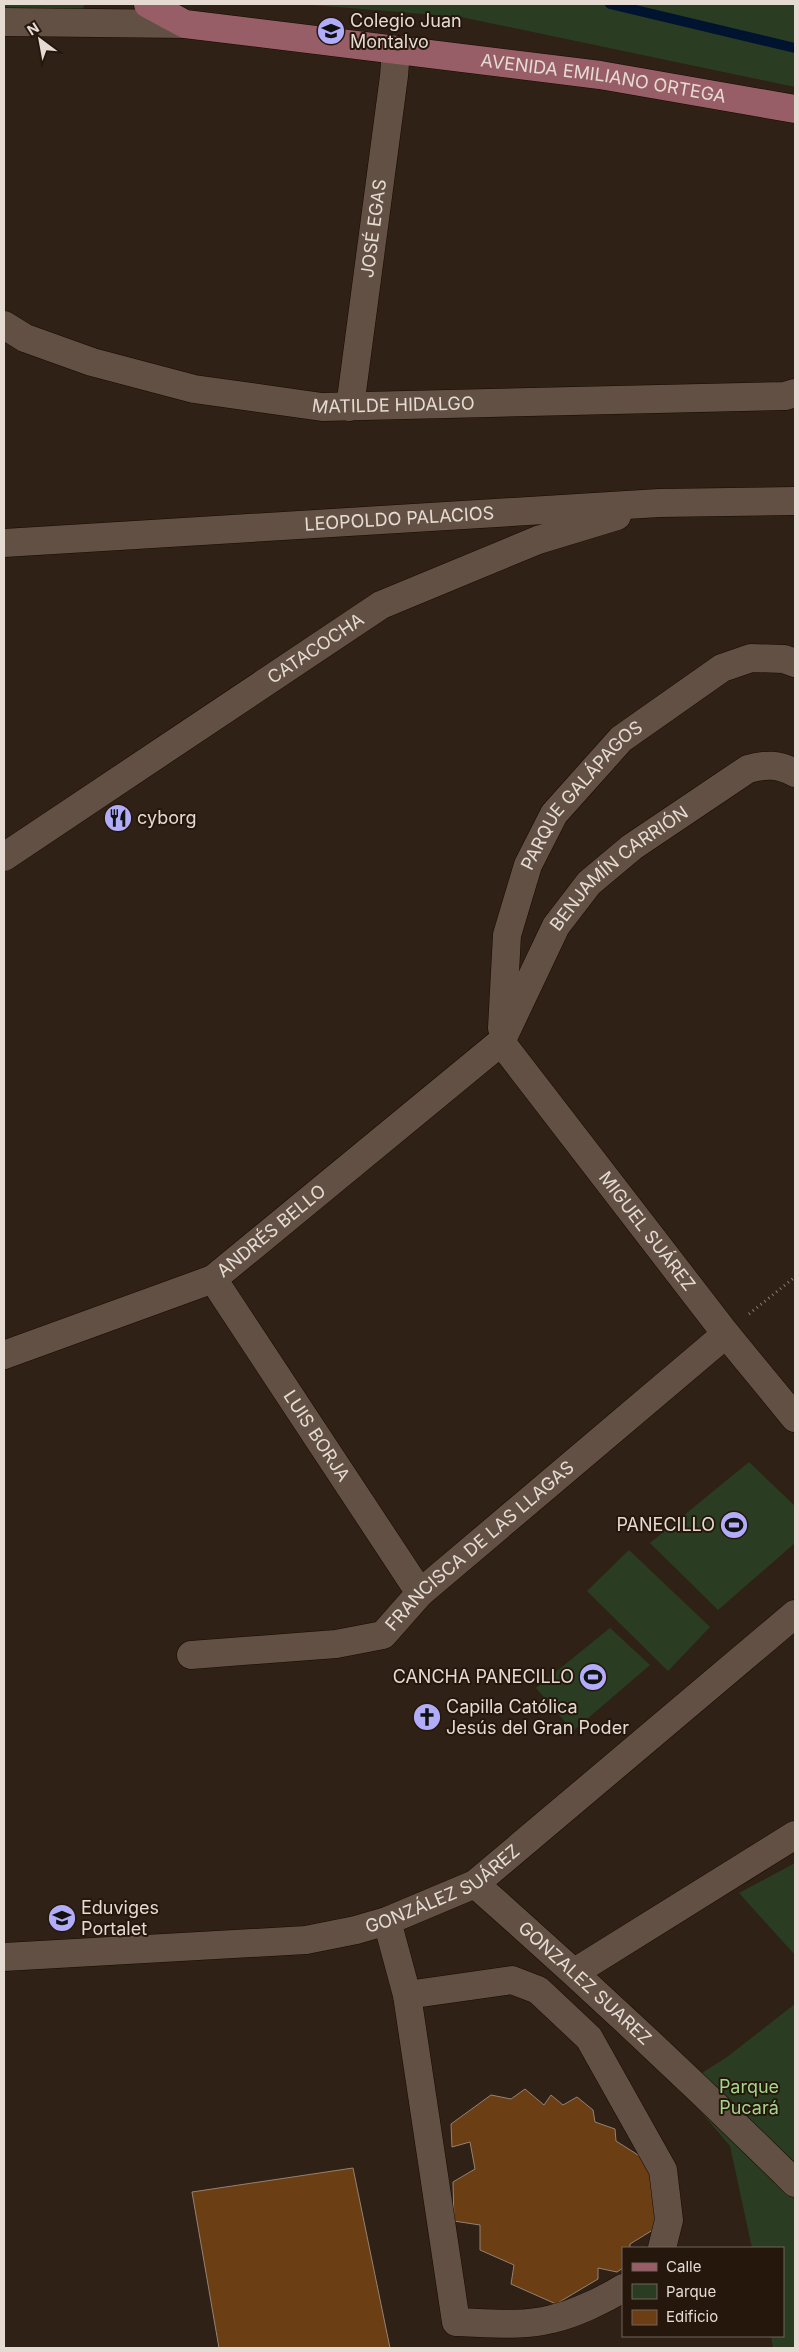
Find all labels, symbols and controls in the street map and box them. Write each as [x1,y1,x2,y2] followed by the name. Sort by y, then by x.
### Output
[350,10,462,52] place label: Colegio Juan Montalvo
[15,15,65,65] north arrow
[316,16,346,46] school or university icon: Colegio Juan Montalvo
[24,19,42,39] text: N
[480,49,728,107] street label: AVENIDA EMILIANO ORTEGA
[356,178,390,279] street label: JOSÉ EGAS
[311,392,475,418] street label: MATILDE HIDALGO
[304,502,495,535] street label: LEOPOLDO PALACIOS
[263,608,368,688] street label: CATACOCHA
[516,716,646,873] street label: PARQUE GALÁPAGOS
[545,801,692,935] street label: BENJAMÍN CARRIÓN
[103,803,133,833] restaurant icon: cyborg
[137,807,196,828] place label: cyborg
[595,1167,700,1295] street label: MIGUEL SUÁREZ
[213,1180,330,1281] street label: ANDRÉS BELLO
[279,1386,354,1485] street label: LUIS BORJA
[381,1456,578,1635] street label: FRANCISCA DE LAS LLAGAS
[719,1510,749,1540] sports icon: PANECILLO
[616,1514,715,1535] place label: PANECILLO
[578,1662,608,1692] sports icon: CANCHA PANECILLO
[393,1666,574,1687] place label: CANCHA PANECILLO
[446,1696,629,1738] place label: Capilla Católica Jesús del Gran Poder
[412,1702,442,1732] church icon: Capilla Católica Jesús del Gran Poder
[363,1840,524,1937] street label: GONZÁLEZ SUÁREZ
[81,1897,159,1939] place label: Eduviges Portalet
[47,1903,77,1933] school or university icon: Eduviges Portalet
[514,1917,656,2049] street label: GONZALEZ SUAREZ
[719,2076,779,2118] park label: Parque Pucará
[622,2247,784,2337] legend
[666,2257,701,2276] text: Calle
[666,2282,716,2301] text: Parque
[666,2307,718,2326] text: Edificio

